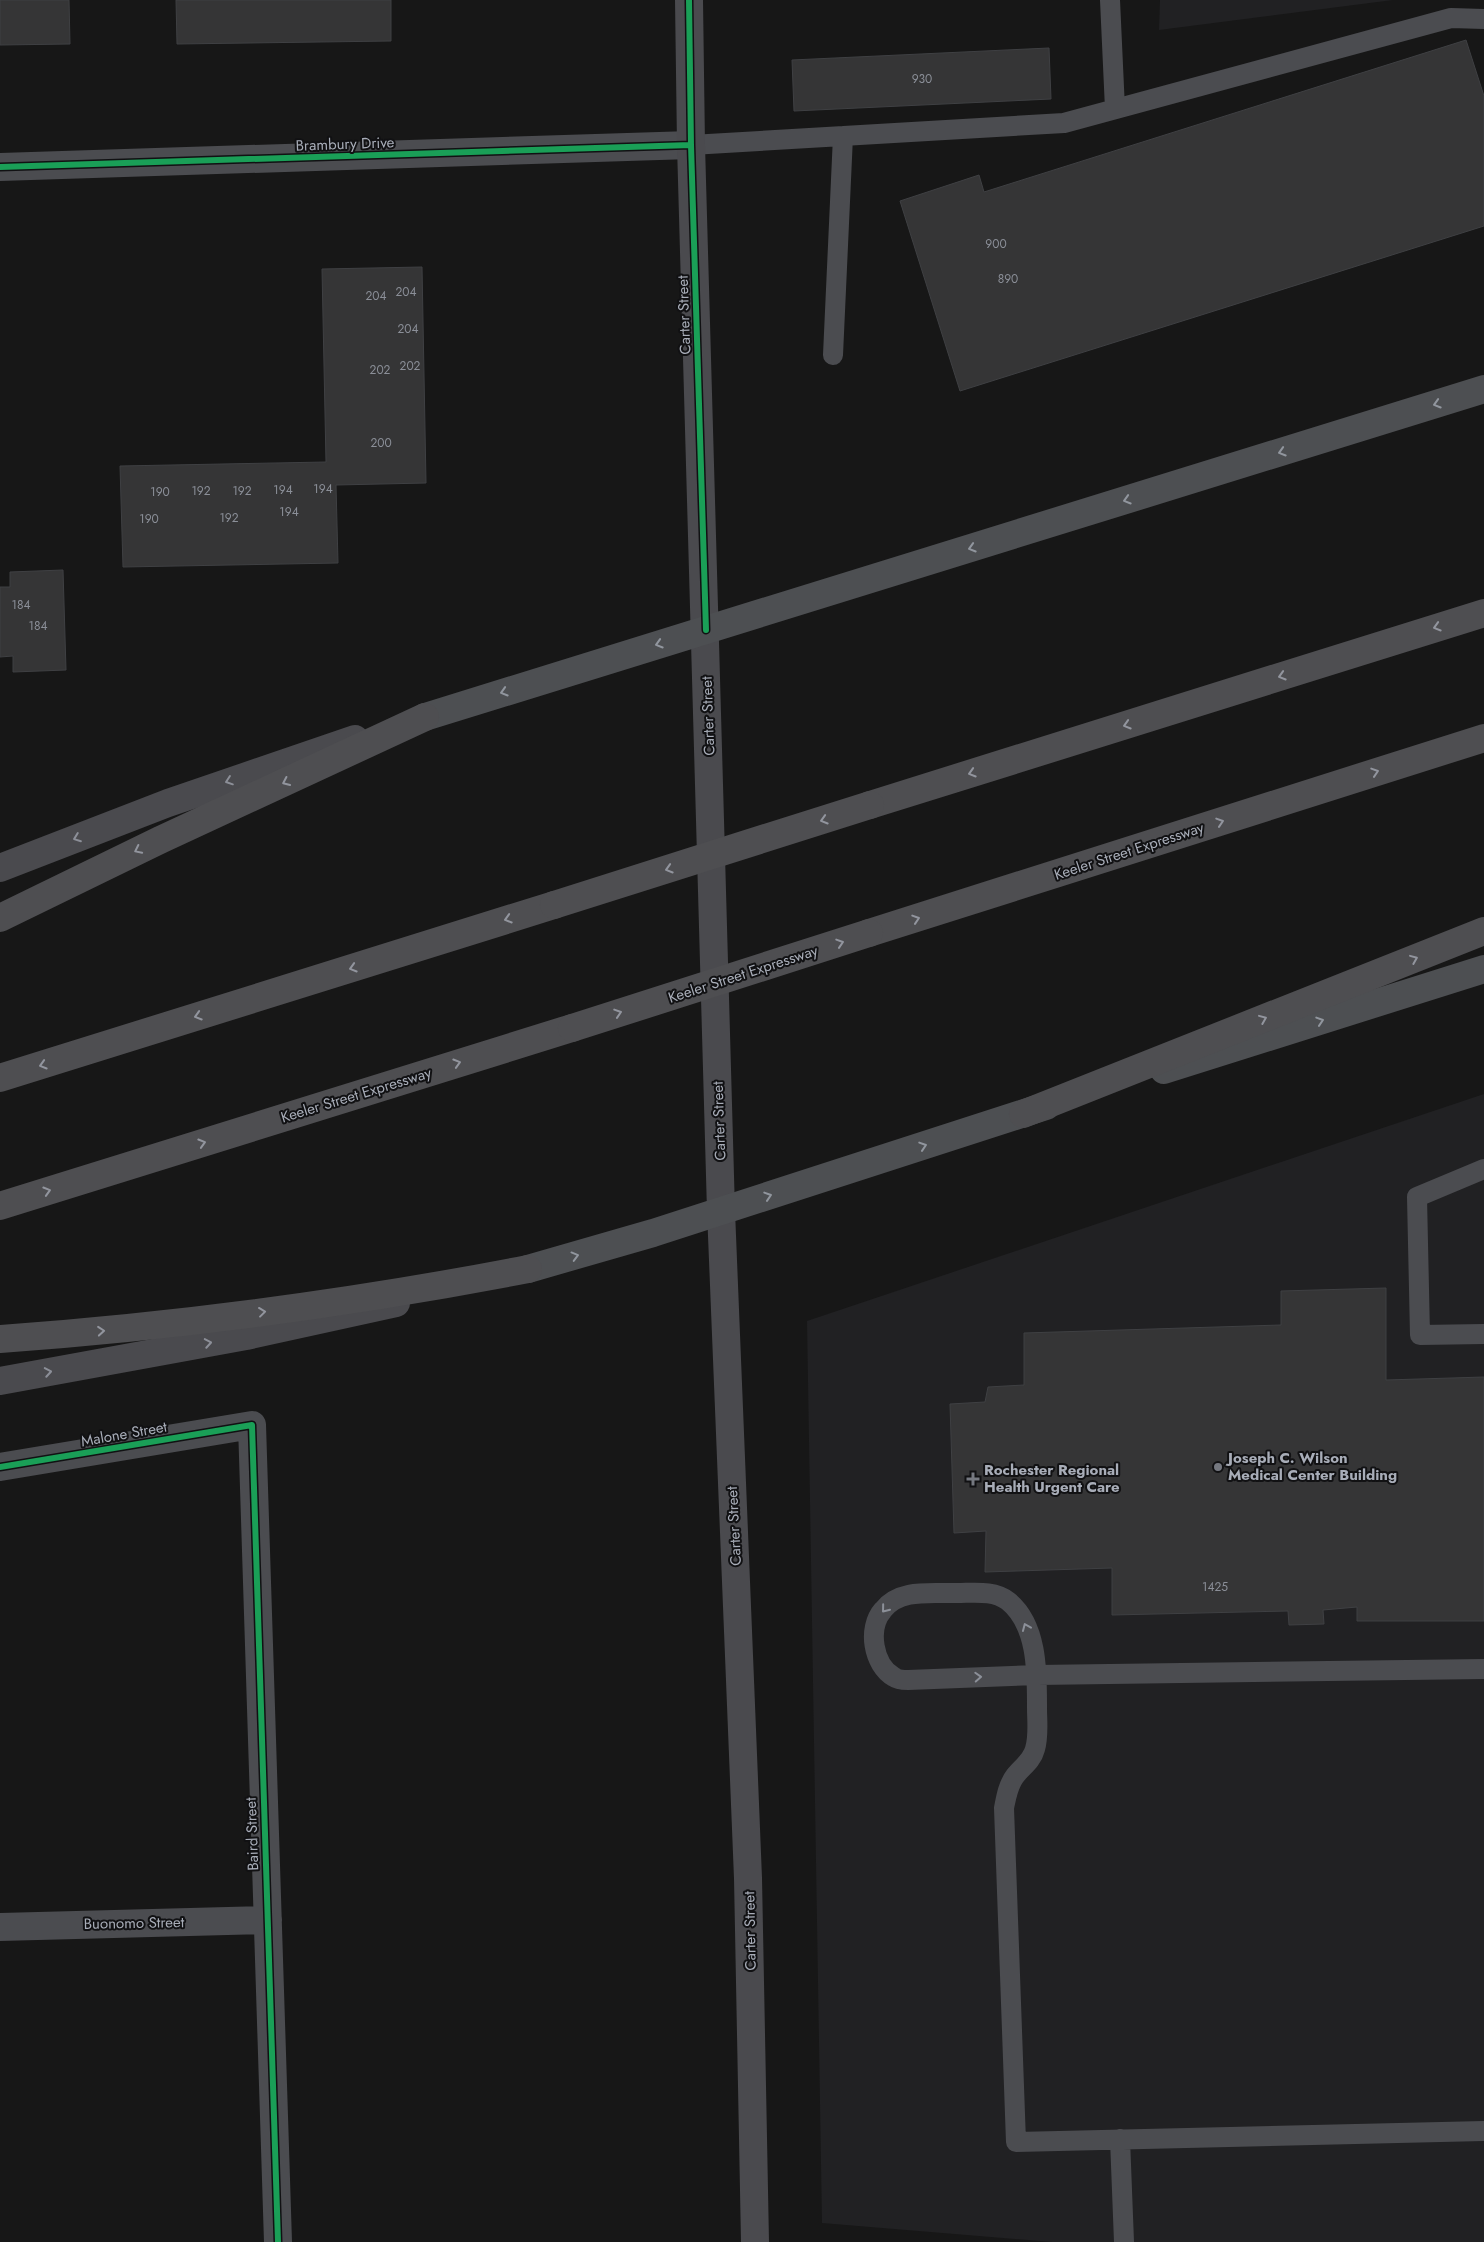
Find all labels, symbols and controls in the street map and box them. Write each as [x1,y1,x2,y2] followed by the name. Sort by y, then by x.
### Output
[912,70,932,88] house number: 930
[295,131,395,157] street label: Brambury Drive
[985,235,1007,253] house number: 900
[998,270,1018,288] house number: 890
[672,275,696,355] street label: Carter Street
[395,283,417,301] house number: 204
[365,287,387,305] house number: 204
[397,320,419,338] house number: 204
[400,357,421,375] house number: 202
[370,361,391,379] house number: 202
[1434,398,1442,408] one-way arrow
[370,434,392,452] house number: 200
[1279,446,1287,456] one-way arrow
[313,480,333,498] house number: 194
[273,481,293,499] house number: 194
[191,482,211,500] house number: 192
[232,482,252,500] house number: 192
[150,483,170,501] house number: 190
[1123,494,1132,504] one-way arrow
[279,503,299,521] house number: 194
[219,509,239,527] house number: 192
[139,510,159,528] house number: 190
[968,542,976,552] one-way arrow
[12,596,30,614] house number: 184
[29,617,47,635] house number: 184
[1434,622,1442,632] one-way arrow
[655,639,664,649] one-way arrow
[1279,670,1287,680] one-way arrow
[696,676,720,756] street label: Carter Street
[500,687,509,697] one-way arrow
[1124,719,1132,729] one-way arrow
[969,768,977,778] one-way arrow
[1371,768,1379,778] one-way arrow
[282,775,291,786] one-way arrow
[225,776,234,786] one-way arrow
[820,814,829,824] one-way arrow
[1051,816,1207,886] street label: Keeler Street Expressway
[1216,817,1224,827] one-way arrow
[73,832,82,842] one-way arrow
[134,844,143,855] one-way arrow
[665,863,674,873] one-way arrow
[504,914,513,924] one-way arrow
[911,914,919,924] one-way arrow
[835,938,844,948] one-way arrow
[665,939,821,1009] street label: Keeler Street Expressway
[1410,955,1418,965] one-way arrow
[349,962,357,972] one-way arrow
[614,1009,622,1019] one-way arrow
[194,1011,202,1021] one-way arrow
[1259,1014,1267,1024] one-way arrow
[1315,1017,1324,1027] one-way arrow
[39,1059,47,1069] one-way arrow
[452,1059,461,1069] one-way arrow
[278,1062,434,1128] street label: Keeler Street Expressway
[707,1081,731,1161] street label: Carter Street
[197,1139,205,1149] one-way arrow
[918,1142,926,1152] one-way arrow
[42,1187,50,1197] one-way arrow
[763,1192,772,1202] one-way arrow
[570,1252,578,1262] one-way arrow
[259,1307,267,1318] one-way arrow
[97,1325,105,1336] one-way arrow
[203,1339,212,1349] one-way arrow
[44,1368,52,1378] one-way arrow
[79,1416,169,1452] street label: Malone Street
[1225,1447,1397,1486] place label: Joseph C. Wilson Medical Center Building
[984,1459,1120,1498] place label: Rochester Regional Health Urgent Care
[1212,1461,1224,1473] marker: Joseph C. Wilson Medical Center Building
[966,1472,980,1486] marker: Rochester Regional Health Urgent Care
[721,1485,747,1566] street label: Carter Street
[1202,1578,1228,1596] house number: 1425
[882,1603,890,1612] one-way arrow
[1021,1623,1032,1632] one-way arrow
[974,1672,982,1683] one-way arrow
[240,1797,264,1871] street label: Baird Street
[738,1891,762,1971] street label: Carter Street
[83,1911,185,1935] street label: Buonomo Street

